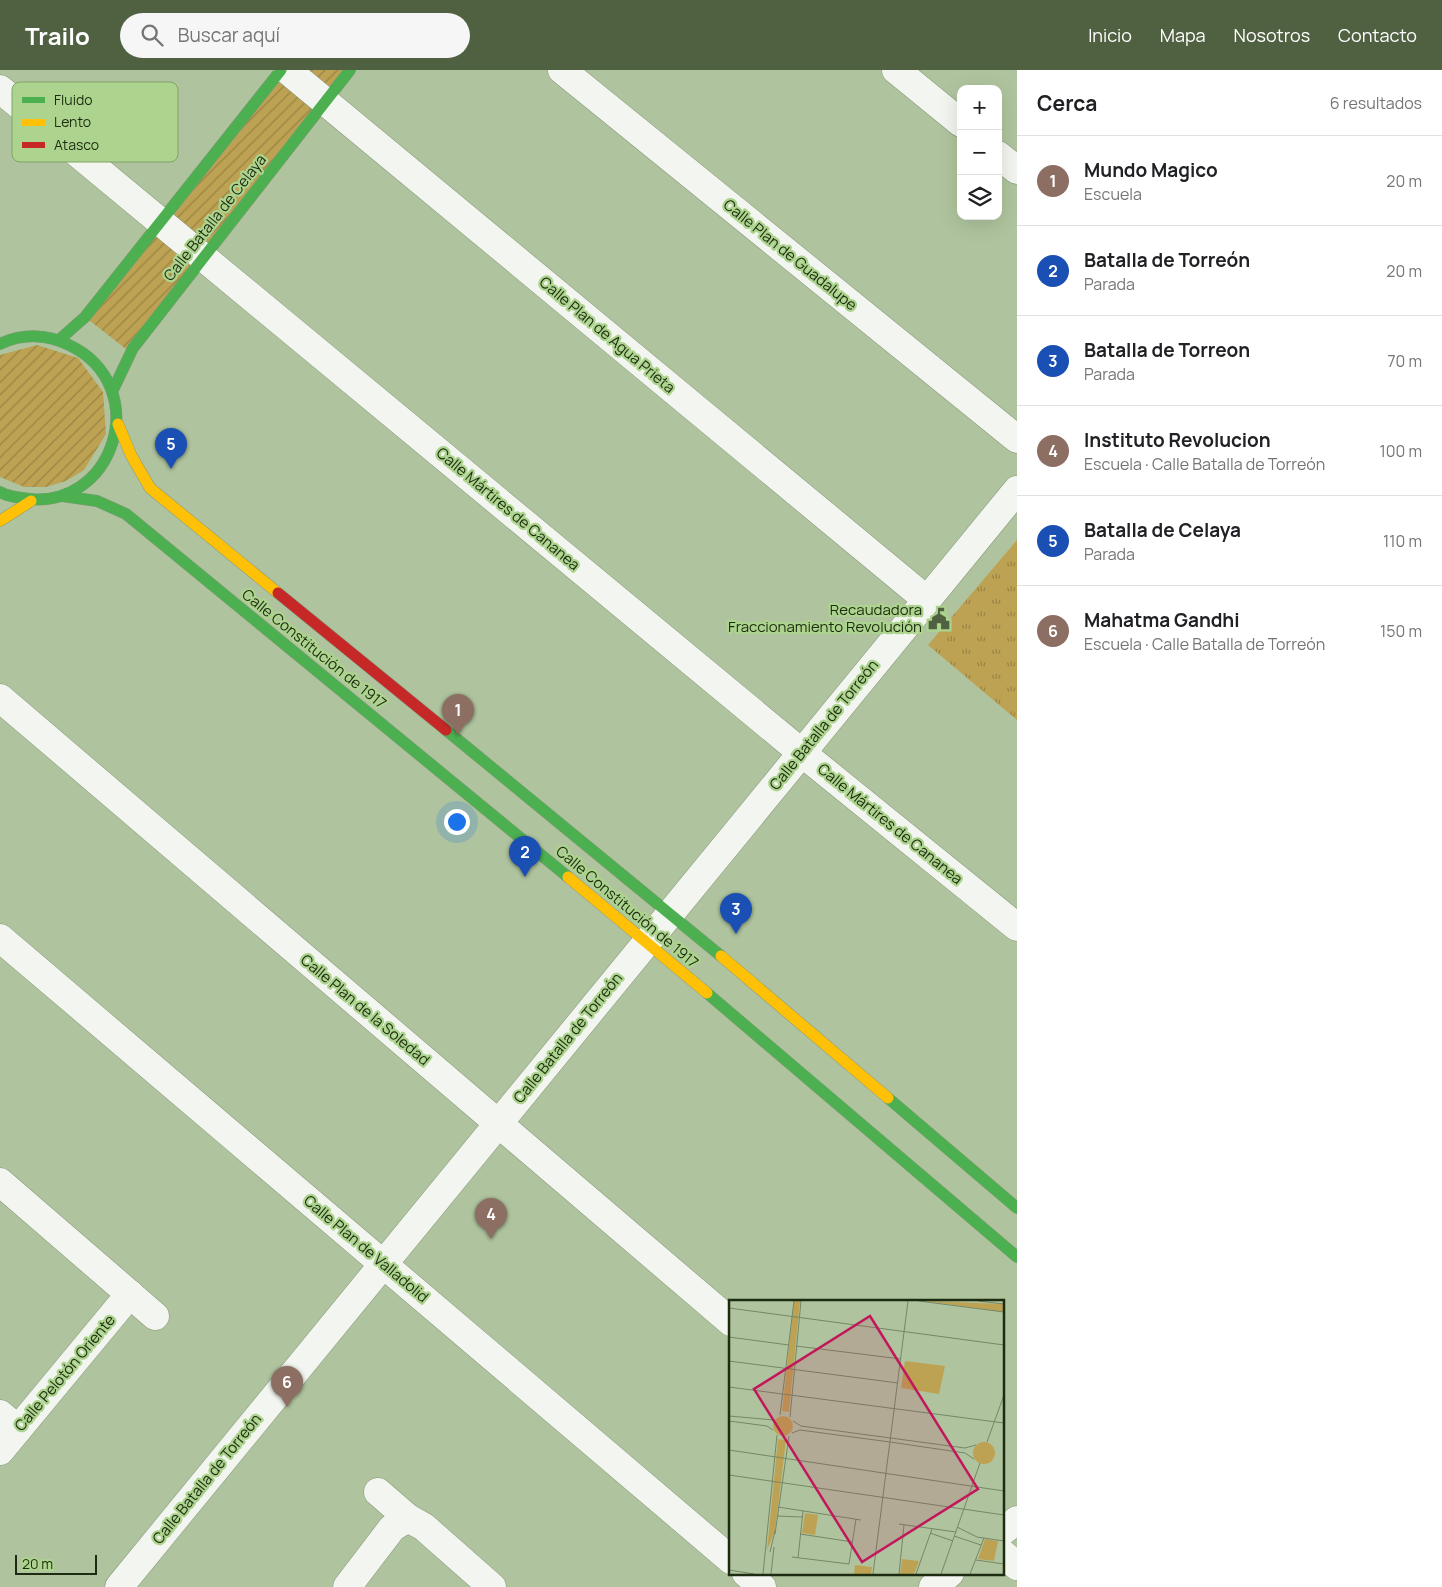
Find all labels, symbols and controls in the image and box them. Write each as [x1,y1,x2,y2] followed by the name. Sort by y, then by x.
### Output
[120,13,470,58] search box
[25,19,90,52] text: Trailo
[138,21,166,49] icon: search
[178,22,280,48] text: Buscar aquí
[1088,23,1132,47] text: Inicio
[1160,23,1206,47] text: Mapa
[1234,23,1310,47] text: Nosotros
[1338,23,1417,47] text: Contacto
[12,82,178,162] legend
[957,85,1002,220] map controls
[957,85,1002,130] button: +
[1037,89,1097,117] text: Cerca
[54,90,92,109] text: Fluido
[1330,92,1422,114] text: 6 resultados
[54,112,91,131] text: Lento
[957,130,1002,175] button: −
[54,135,99,154] text: Atasco
[158,150,271,285] street label: Calle Batalla de Celaya
[1084,157,1218,183] text: Mundo Magico
[1049,170,1057,192] text: 1
[1386,170,1422,192] text: 20 m
[957,175,1002,220] button: layers
[1084,183,1142,205] text: Escuela
[719,194,862,315] street label: Calle Plan de Guadalupe
[1084,247,1250,273] text: Batalla de Torreón
[1048,260,1058,282] text: 2
[1386,260,1422,282] text: 20 m
[535,272,680,398] street label: Calle Plan de Agua Prieta
[1084,273,1135,295] text: Parada
[1084,337,1250,363] text: Batalla de Torreon
[1048,350,1058,372] text: 3
[1387,350,1422,372] text: 70 m
[1084,363,1135,385] text: Parada
[1084,427,1271,453] text: Instituto Revolucion
[155,428,187,469] pin: 5
[1048,440,1058,462] text: 4
[1379,440,1422,462] text: 100 m
[432,442,585,575] street label: Calle Mártires de Cananea
[1084,453,1325,475] text: Escuela · Calle Batalla de Torreón
[1084,517,1241,543] text: Batalla de Celaya
[1048,530,1058,552] text: 5
[1383,530,1422,552] text: 110 m
[1084,543,1135,565] text: Parada
[238,584,391,713] street label: Calle Constitución de 1917
[728,599,922,637] place label: Recaudadora Fraccionamiento Revolución
[926,606,952,632] public building icon: Recaudadora Fraccionamiento Revolución
[1084,607,1240,633] text: Mahatma Gandhi
[1048,620,1058,642] text: 6
[1380,620,1422,642] text: 150 m
[1084,633,1325,655] text: Escuela · Calle Batalla de Torreón
[764,655,883,794] street label: Calle Batalla de Torreón
[442,694,474,735] pin: 1
[813,758,967,889] street label: Calle Mártires de Cananea
[444,809,470,835] your location
[509,836,541,877] pin: 2
[552,841,703,973] street label: Calle Constitución de 1917
[720,893,752,934] pin: 3
[296,949,434,1070] street label: Calle Plan de la Soledad
[508,968,627,1107] street label: Calle Batalla de Torreón
[299,1190,433,1307] street label: Calle Plan de Valladolid
[475,1198,507,1239] pin: 4
[729,1300,1004,1574] inset map
[10,1310,120,1435] street label: Calle Pelotón Oriente
[271,1366,303,1407] pin: 6
[147,1409,266,1548] street label: Calle Batalla de Torreón
[15,1552,98,1575] scale bar
[22,1554,53,1573] text: 20 m

